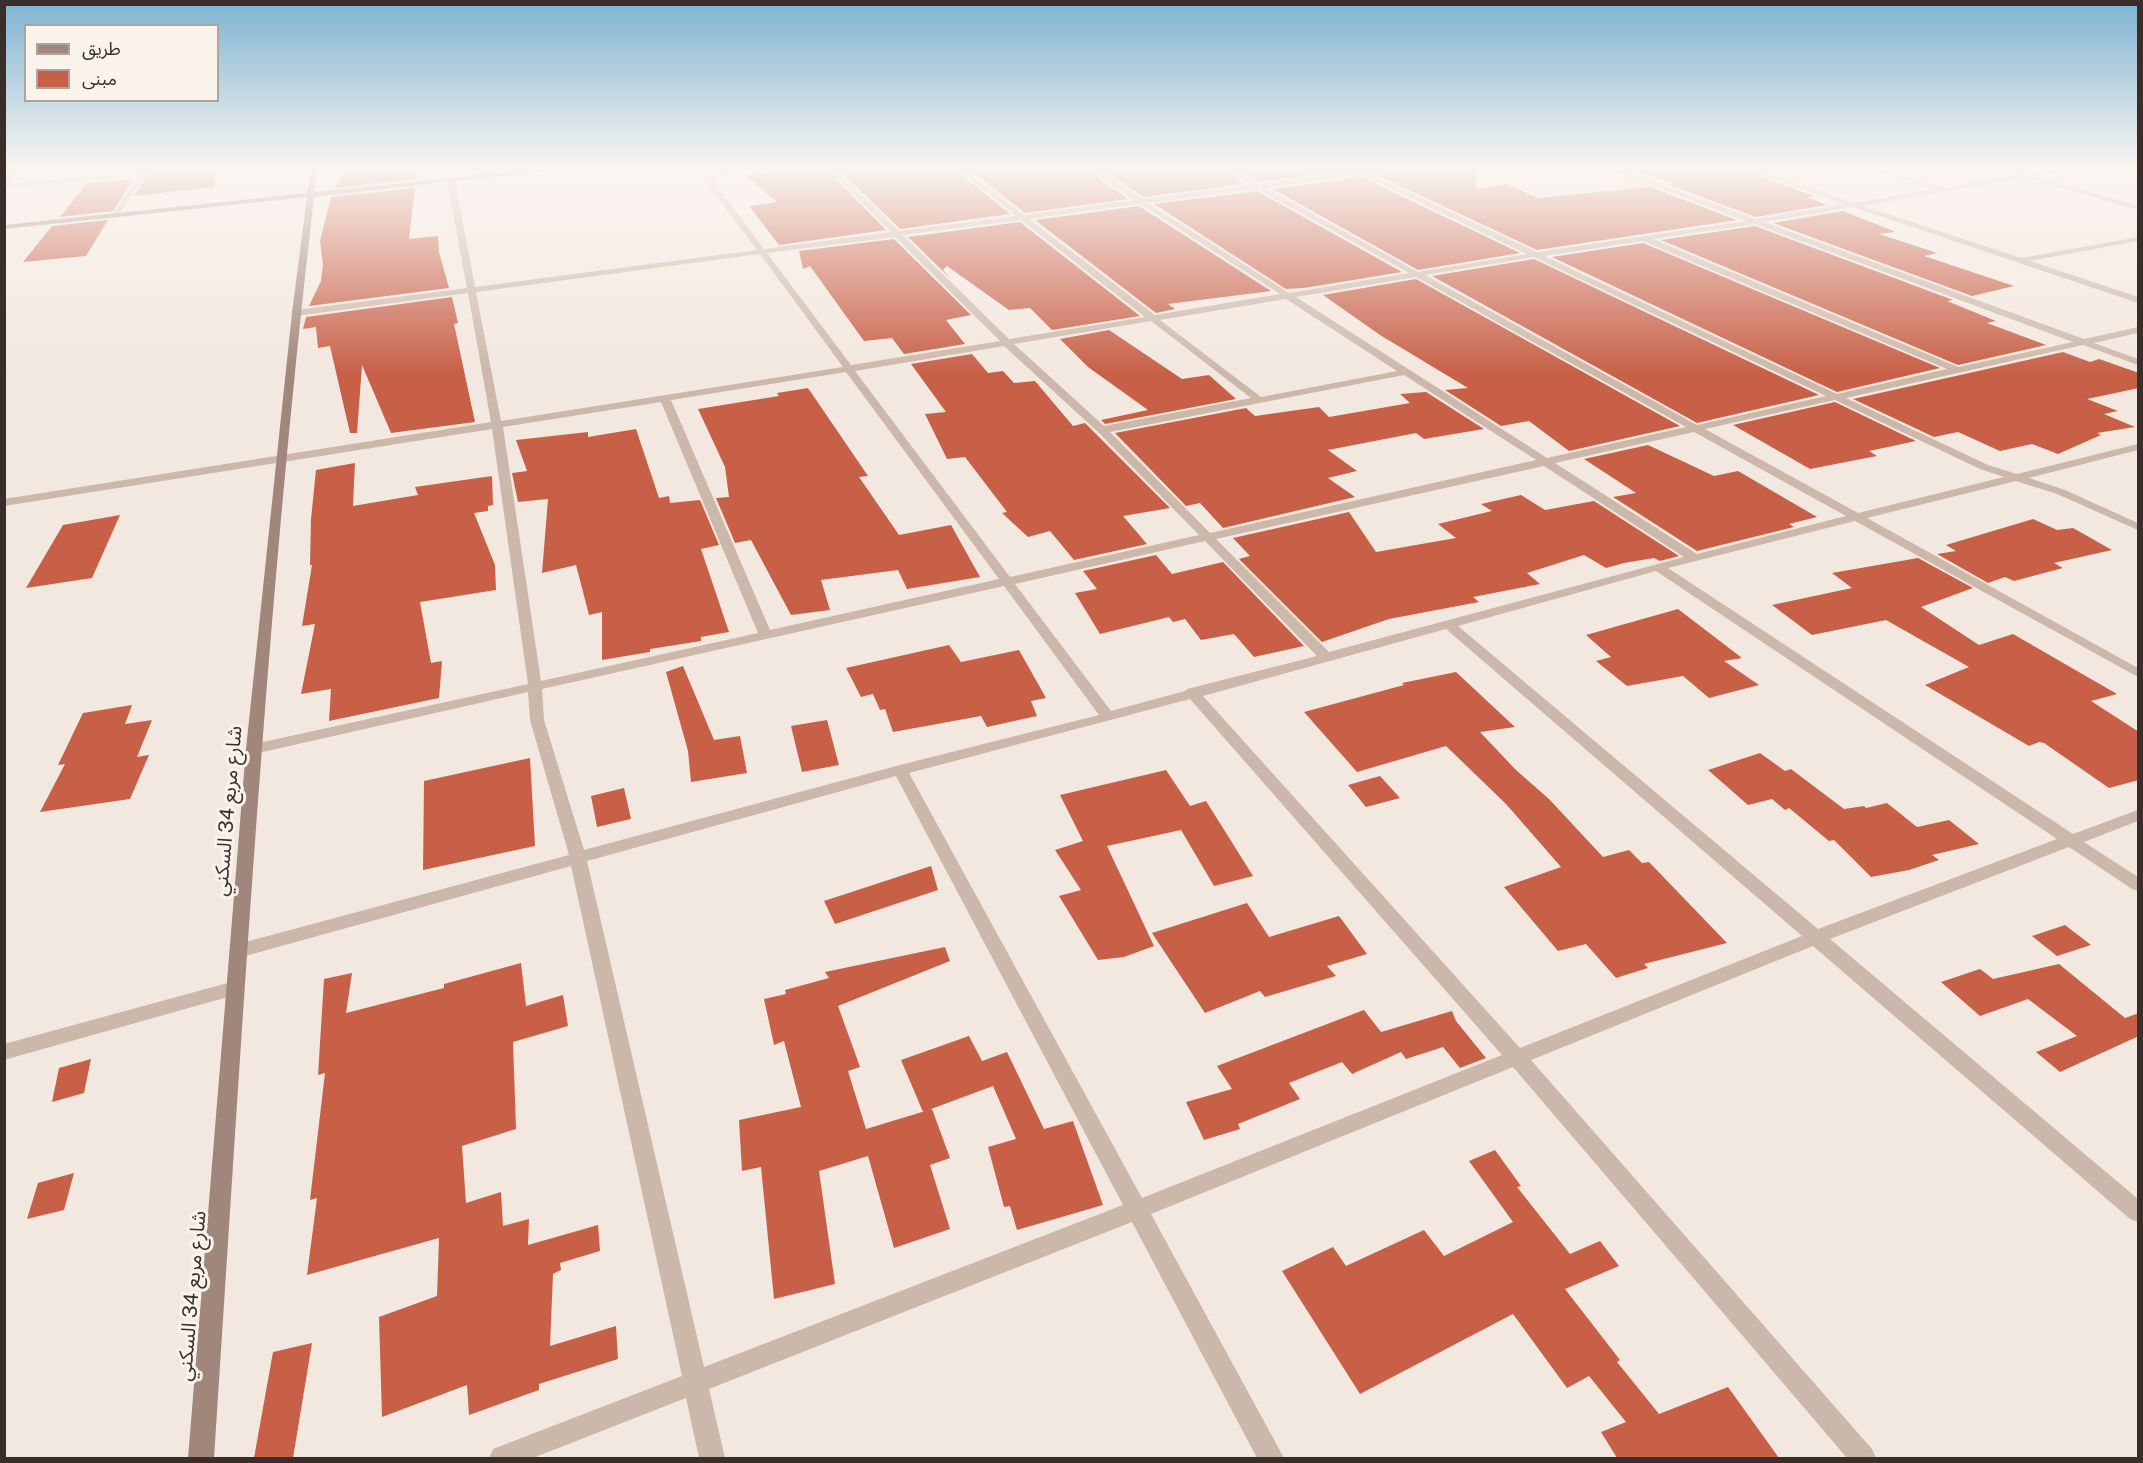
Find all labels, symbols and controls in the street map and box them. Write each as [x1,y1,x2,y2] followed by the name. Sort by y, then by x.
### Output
[24,24,219,102] legend
[82,38,121,59] text: طريق
[82,68,117,89] text: مبنى
[209,725,247,897] street label: شارع مربع 34 السكني
[173,1210,211,1382] street label: شارع مربع 34 السكني

